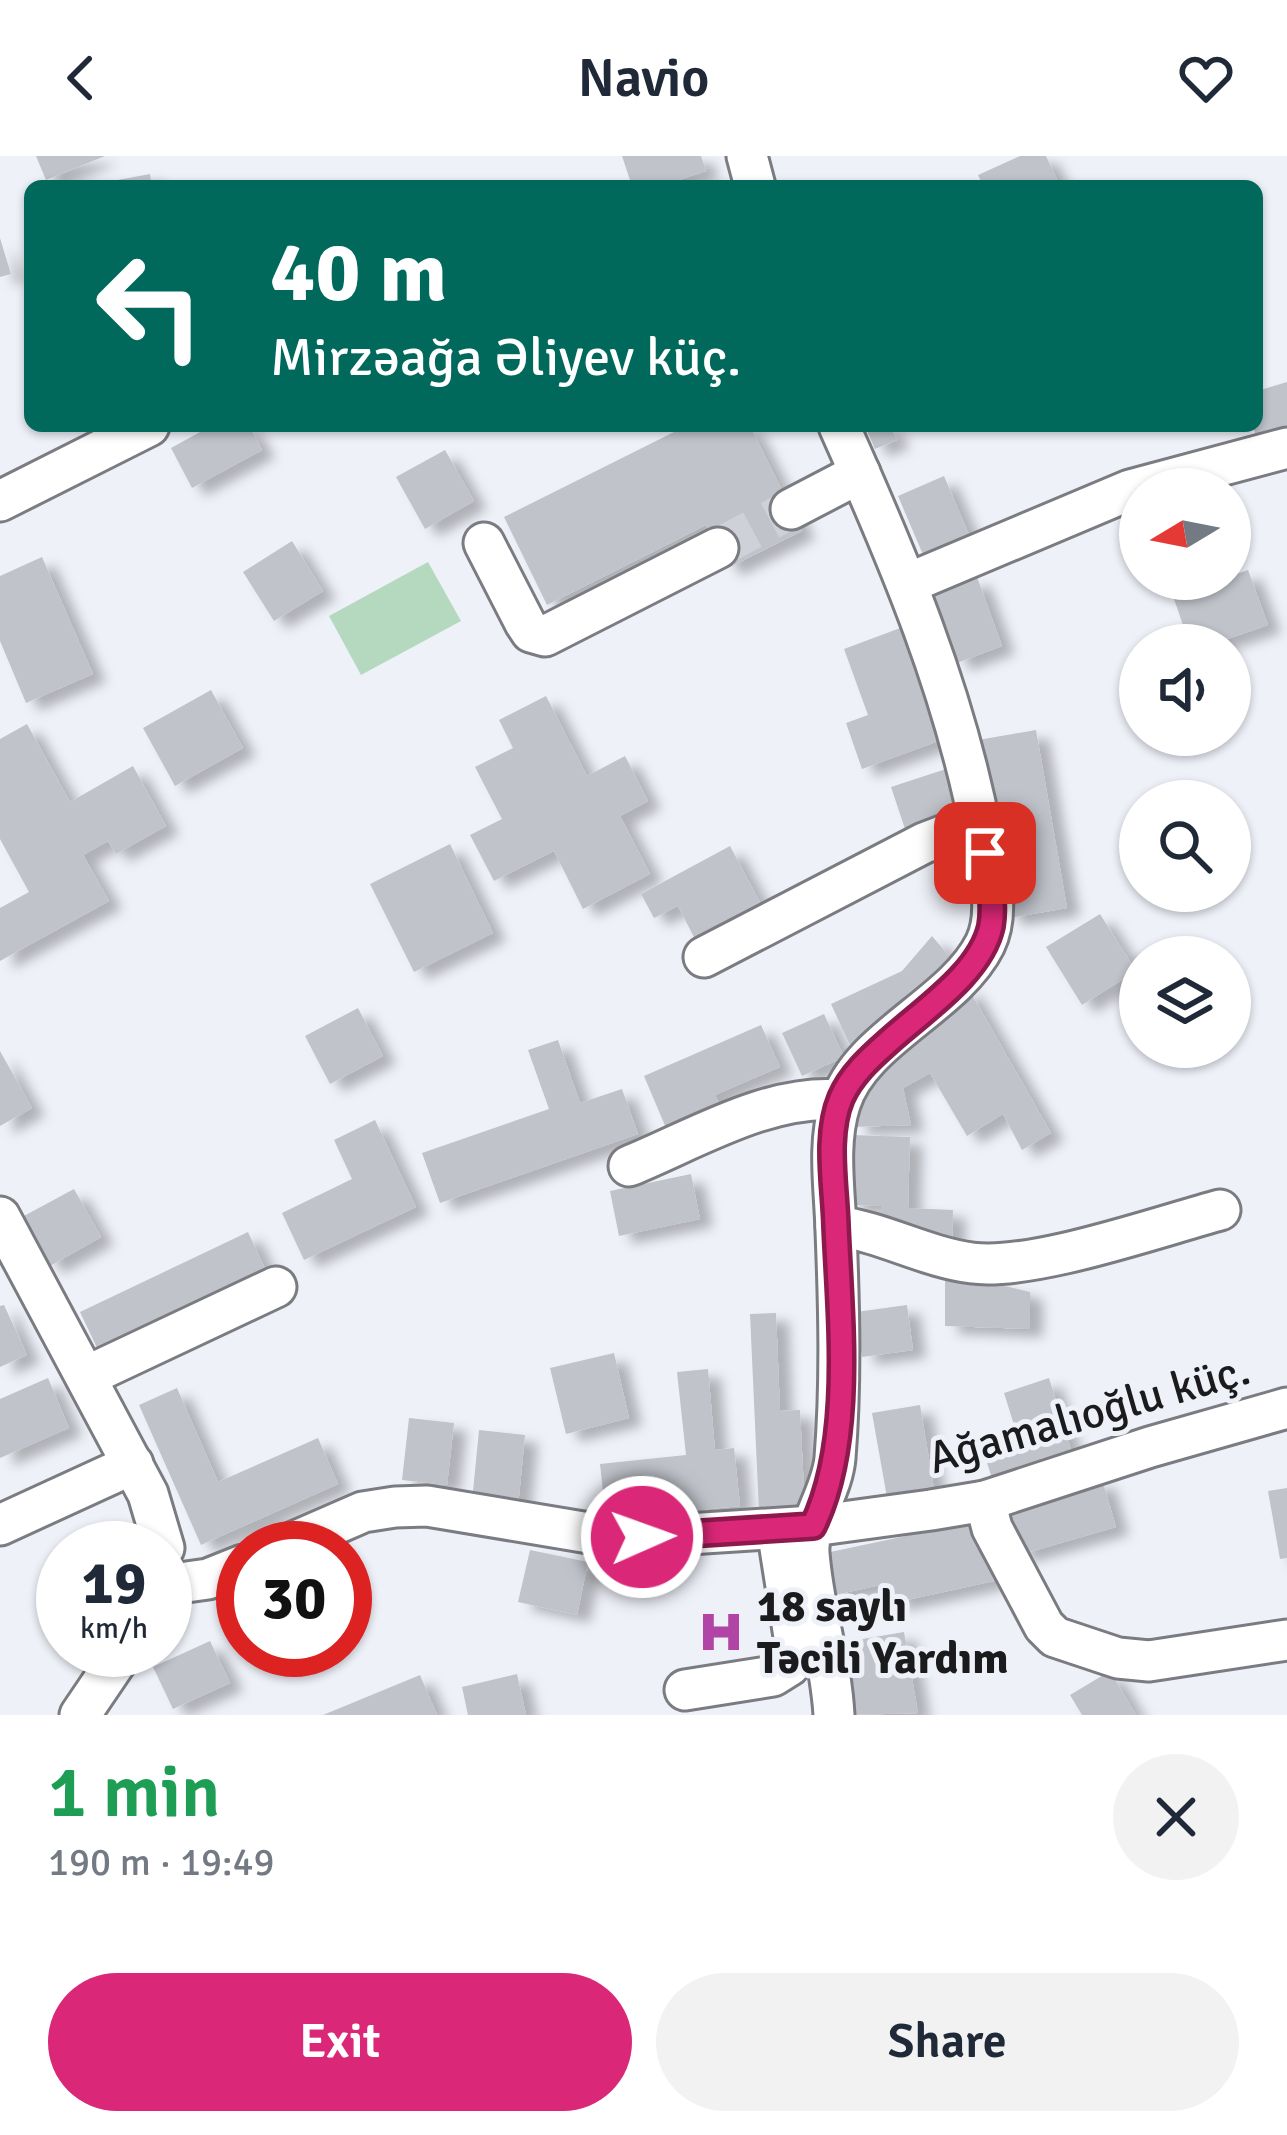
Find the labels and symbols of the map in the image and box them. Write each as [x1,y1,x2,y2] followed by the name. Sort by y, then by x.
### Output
[1119,468,1251,600] north arrow
[934,802,1036,904] pin
[922,1342,1256,1486] street label: Ağamalıoğlu küç.
[579,1474,705,1600] position arrow
[216,1521,372,1677] speed limit sign: 30
[757,1579,1009,1686] place label: 18 saylı Təcili Yardım
[696,1607,746,1657] hospital icon: 18 saylı Təcili Yardım

